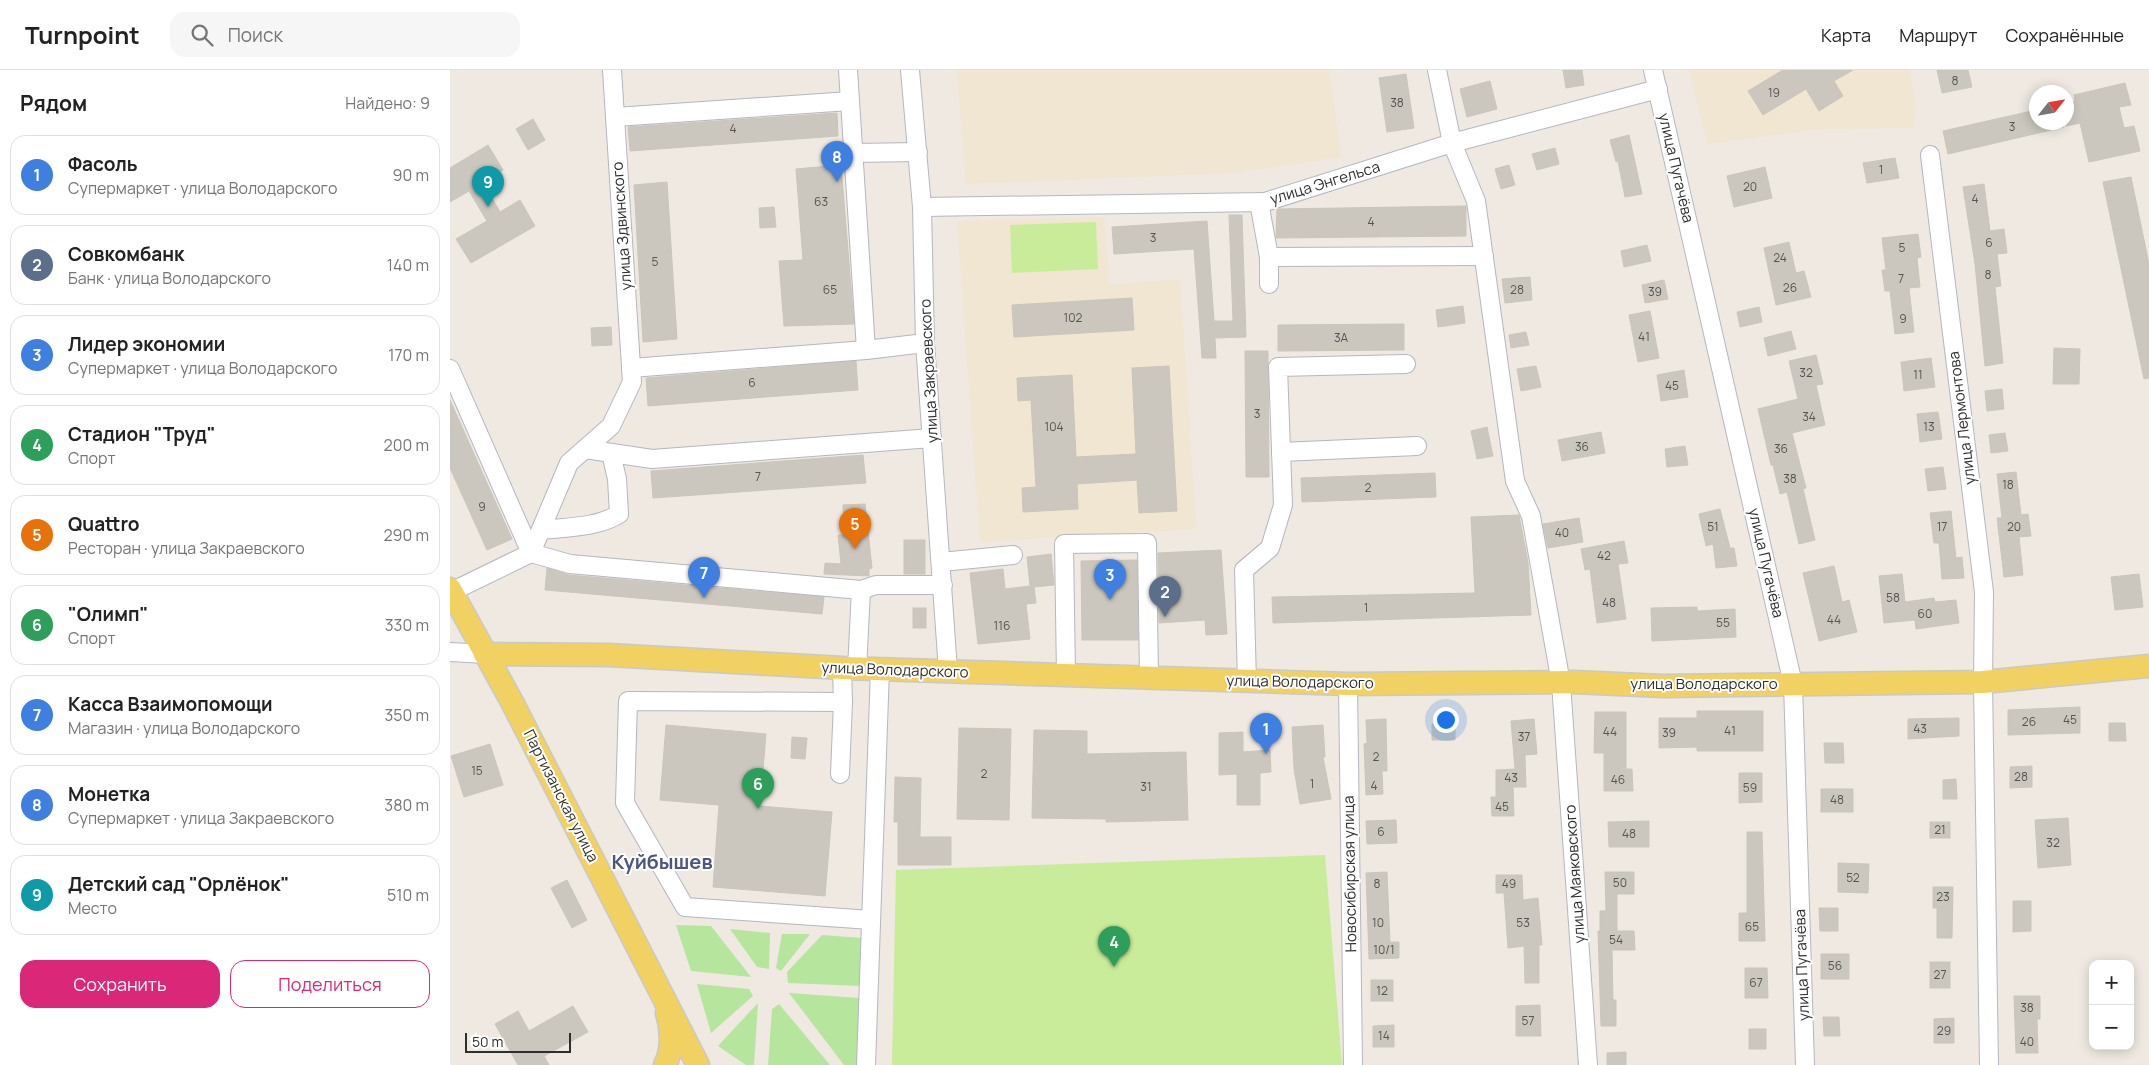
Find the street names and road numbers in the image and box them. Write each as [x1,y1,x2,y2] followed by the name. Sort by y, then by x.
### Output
[1654,111,1699,225] street label: улица Пугачёва
[1267,156,1382,209] street label: улица Энгельса
[607,161,636,291] street label: улица Здвинского
[914,298,943,444] street label: улица Закраевского
[1943,350,1980,486] street label: улица Лермонтова
[1744,506,1789,620] street label: улица Пугачёва
[821,656,969,683] street label: улица Володарского
[1226,670,1374,693] street label: улица Володарского
[1630,673,1778,694] street label: улица Володарского
[519,726,604,866] street label: Партизанская улица
[1338,795,1361,953] street label: Новосибирская улица
[1559,804,1590,944] street label: улица Маяковского
[1789,909,1814,1021] street label: улица Пугачёва

